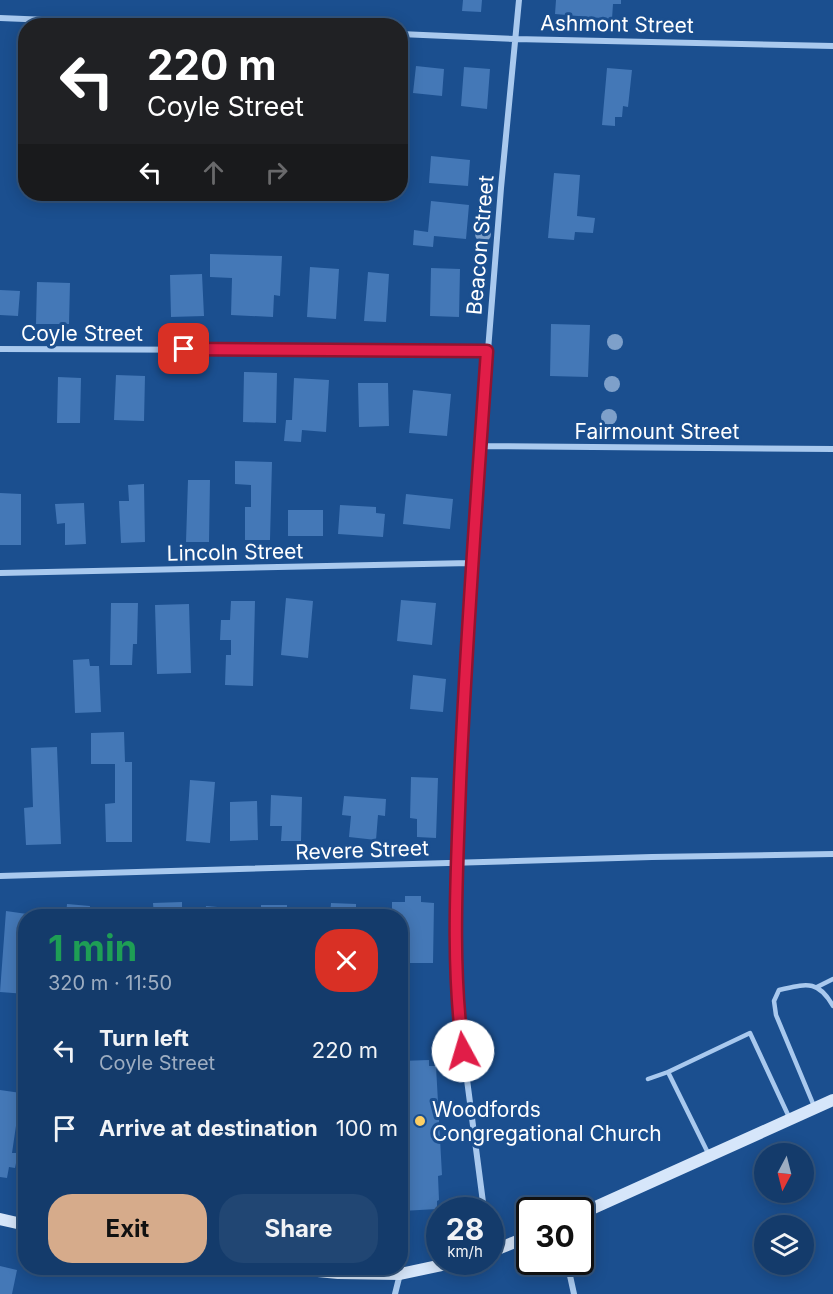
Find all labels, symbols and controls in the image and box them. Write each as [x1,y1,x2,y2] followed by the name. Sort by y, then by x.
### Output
[540,10,694,38] street label: Ashmont Street
[147,39,277,90] text: 220 m
[48,42,126,120] icon: left
[147,90,304,123] text: Coyle Street
[134,156,167,189] icon: left
[197,156,230,189] icon: ahead
[260,156,293,189] icon: right
[461,174,499,316] street label: Beacon Street
[21,321,143,346] street label: Coyle Street
[158,323,209,374] pin
[167,332,200,365] icon: arrive
[575,419,740,444] street label: Fairmount Street
[166,538,304,566] street label: Lincoln Street
[295,835,429,865] street label: Revere Street
[48,926,137,970] text: 1 min
[315,929,378,992] button: close
[48,971,172,995] text: 320 m · 11:50
[431,1019,495,1083] position arrow
[99,1025,189,1051] text: Turn left
[48,1034,81,1067] icon: left
[312,1037,378,1063] text: 220 m
[99,1051,215,1075] text: Coyle Street
[432,1097,662,1146] place label: Woodfords Congregational Church
[48,1112,81,1145] icon: arrive
[413,1114,427,1128] marker: Woodfords Congregational Church
[99,1115,318,1141] text: Arrive at destination
[336,1115,398,1141] text: 100 m
[754,1143,814,1203] north arrow
[754,1143,814,1275] map controls
[48,1194,207,1263] button: Exit
[219,1194,378,1263] button: Share
[516,1197,594,1275] speed limit sign: 30
[446,1211,484,1247] text: 28
[754,1215,814,1275] button: layers
[447,1242,483,1261] text: km/h

